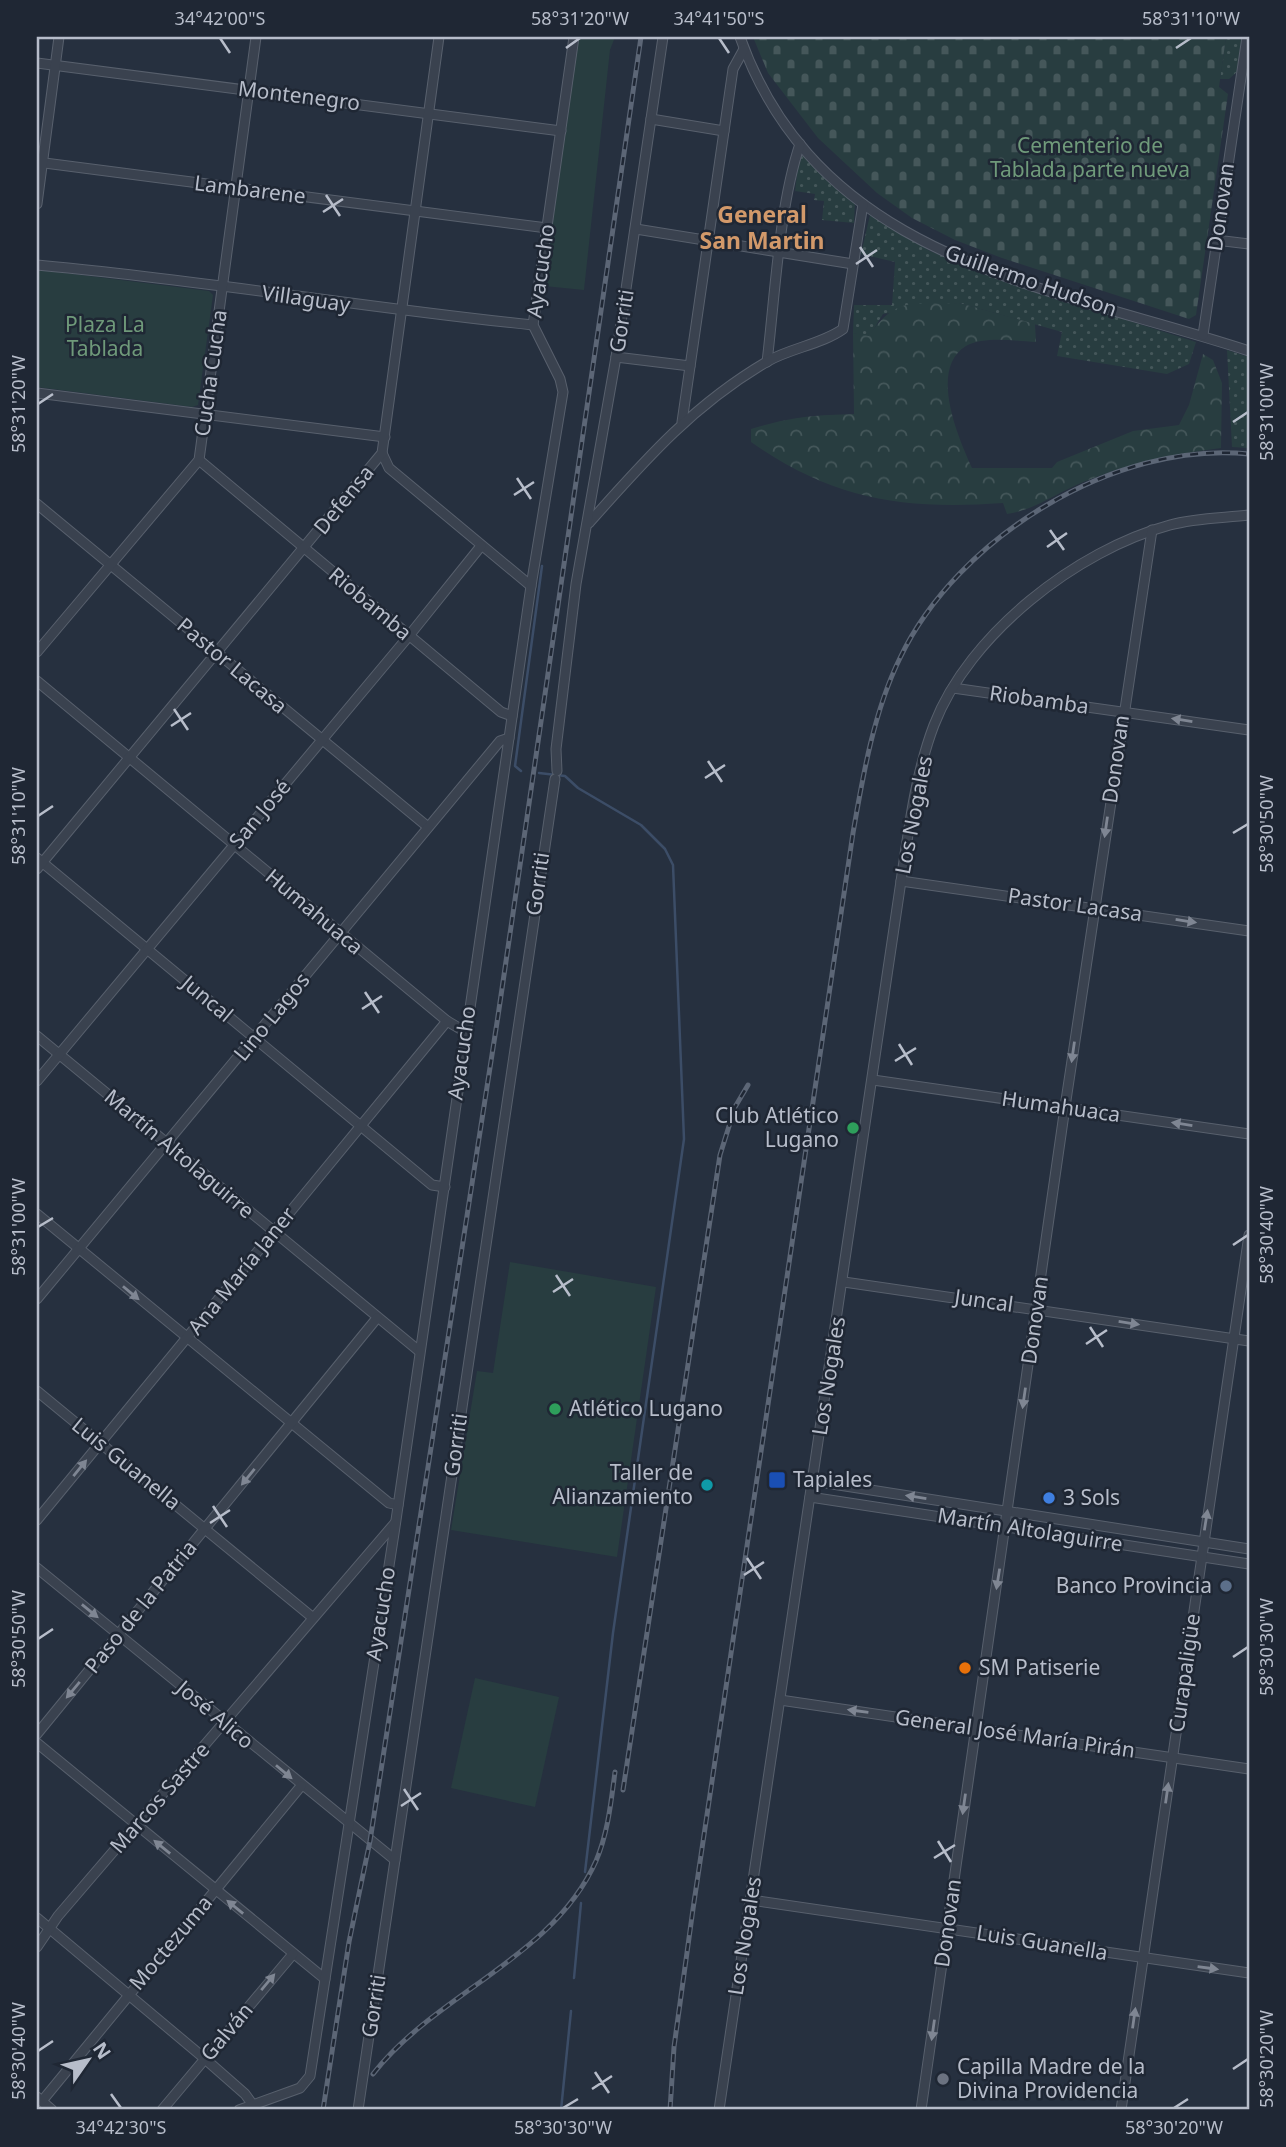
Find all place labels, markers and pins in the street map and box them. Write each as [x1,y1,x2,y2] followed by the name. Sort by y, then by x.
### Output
[715,1101,839,1153] place label: Club Atlético Lugano
[845,1120,861,1136] marker: Club Atlético Lugano
[569,1394,723,1422] place label: Atlético Lugano
[547,1401,563,1417] marker: Atlético Lugano
[552,1458,693,1510] place label: Taller de Alianzamiento
[793,1465,872,1493] place label: Tapiales
[767,1470,787,1490] marker: Tapiales
[699,1477,715,1493] marker: Taller de Alianzamiento
[1063,1483,1120,1511] place label: 3 Sols
[1041,1490,1057,1506] marker: 3 Sols
[1056,1571,1212,1599] place label: Banco Provincia
[1218,1578,1234,1594] marker: Banco Provincia
[979,1653,1100,1681] place label: SM Patiserie
[957,1660,973,1676] marker: SM Patiserie
[957,2052,1145,2104] place label: Capilla Madre de la Divina Providencia
[935,2071,951,2087] marker: Capilla Madre de la Divina Providencia

